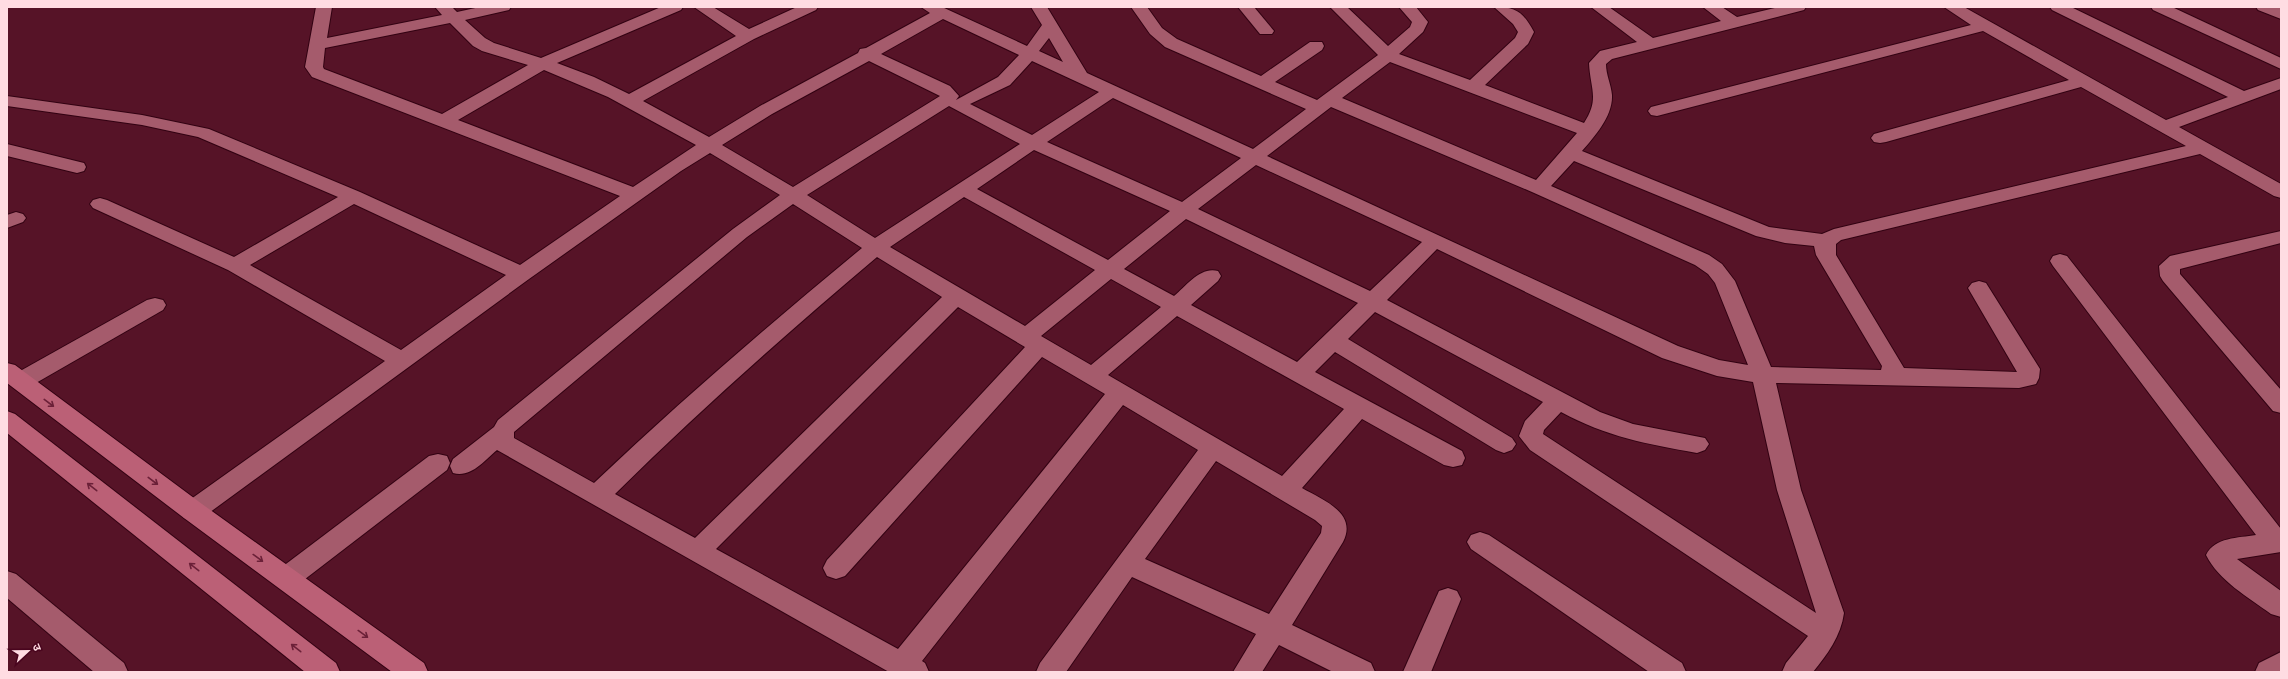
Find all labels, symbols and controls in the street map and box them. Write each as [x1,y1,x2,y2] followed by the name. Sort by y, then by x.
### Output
[44,399,55,407] one-way arrow
[148,477,159,485] one-way arrow
[86,483,97,491] one-way arrow
[253,554,264,562] one-way arrow
[188,563,199,572] one-way arrow
[358,630,369,639] one-way arrow
[8,631,48,671] north arrow
[30,642,45,653] text: उ
[290,643,301,652] one-way arrow

